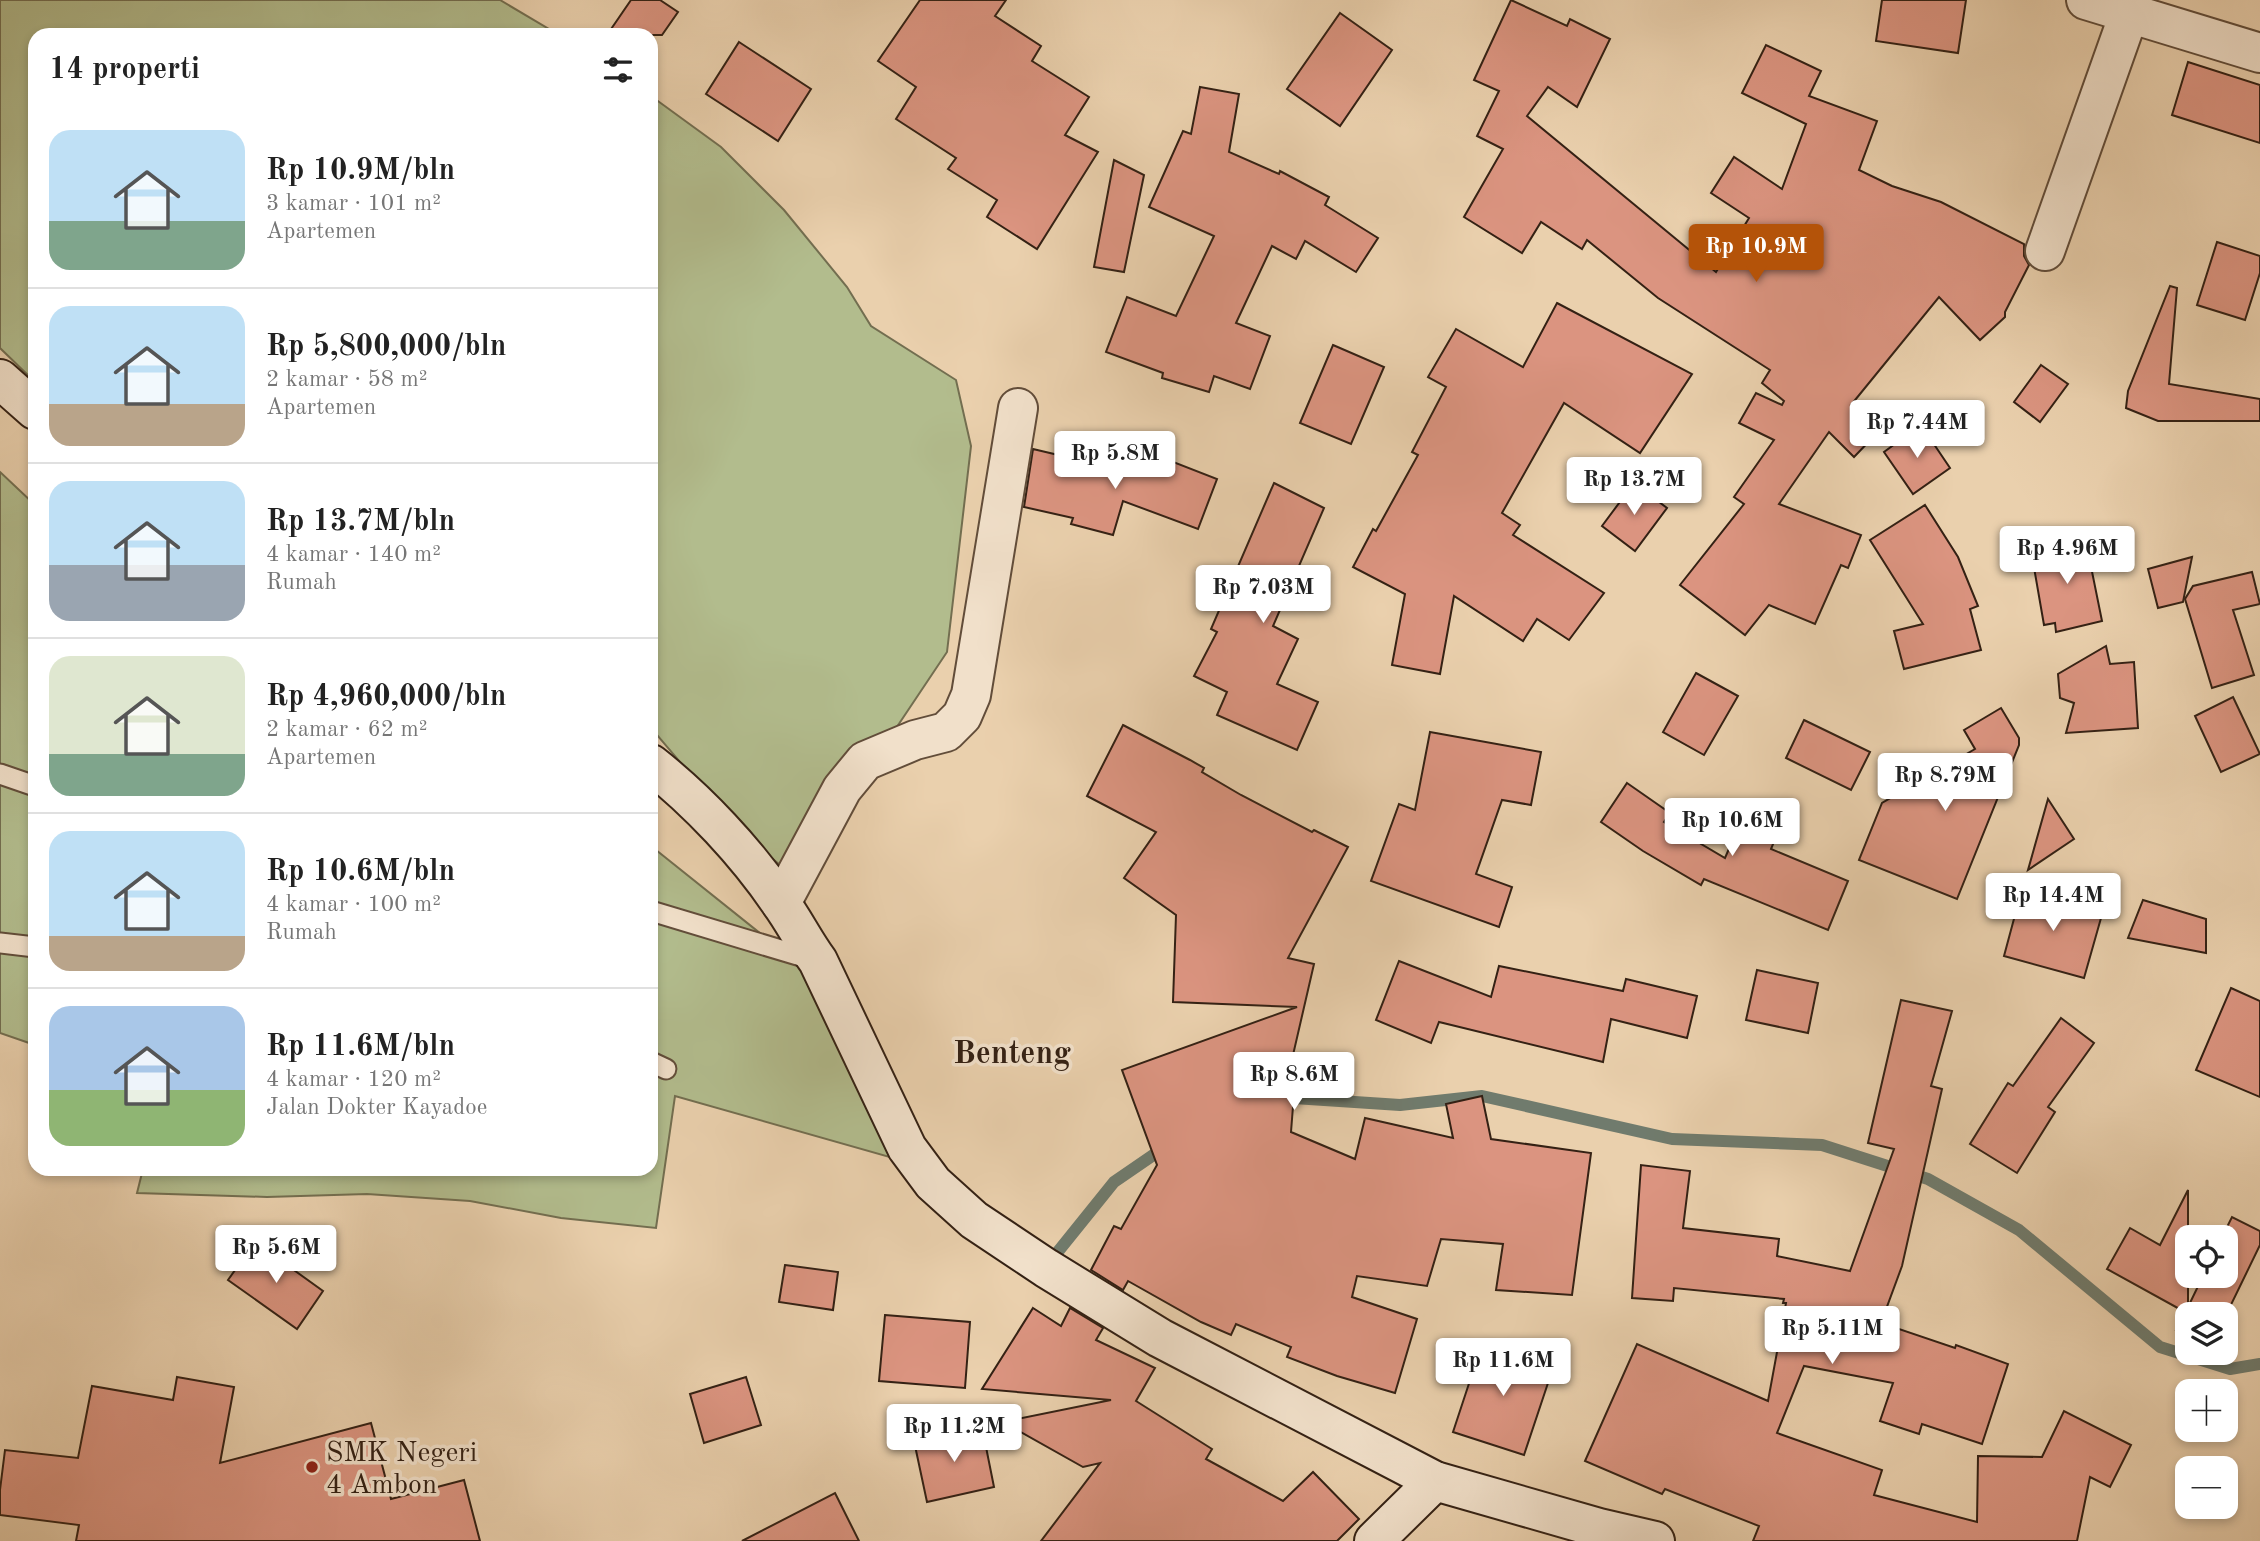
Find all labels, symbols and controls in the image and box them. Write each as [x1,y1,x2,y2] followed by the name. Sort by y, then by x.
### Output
[599,51,637,89] icon: filters
[49,55,200,85] text: 14 properti
[266,156,455,186] text: Rp 10.9M/bln
[105,158,189,242] icon: home
[266,192,441,215] text: 3 kamar · 101 m²
[266,220,376,243] text: Apartemen
[1684,224,1828,284] pin: Rp 10.9M
[1705,235,1807,258] text: Rp 10.9M
[266,332,506,362] text: Rp 5,800,000/bln
[105,334,189,418] icon: home
[266,368,428,391] text: 2 kamar · 58 m²
[266,396,376,419] text: Apartemen
[1845,400,1989,460] pin: Rp 7.44M
[1866,411,1968,434] text: Rp 7.44M
[1050,432,1180,491] pin: Rp 5.8M
[1070,442,1160,465] text: Rp 5.8M
[1562,458,1706,517] pin: Rp 13.7M
[1583,468,1685,491] text: Rp 13.7M
[266,507,455,537] text: Rp 13.7M/bln
[105,509,189,593] icon: home
[1995,526,2139,586] pin: Rp 4.96M
[2016,537,2118,560] text: Rp 4.96M
[266,543,441,566] text: 4 kamar · 140 m²
[1191,566,1335,625] pin: Rp 7.03M
[266,571,337,594] text: Rumah
[1212,576,1314,599] text: Rp 7.03M
[266,682,506,712] text: Rp 4,960,000/bln
[105,684,189,768] icon: home
[266,718,428,741] text: 2 kamar · 62 m²
[266,746,376,769] text: Apartemen
[1873,754,2017,813] pin: Rp 8.79M
[1894,764,1996,787] text: Rp 8.79M
[1660,798,1804,858] pin: Rp 10.6M
[1681,809,1783,832] text: Rp 10.6M
[266,857,455,887] text: Rp 10.6M/bln
[105,859,189,943] icon: home
[1981,874,2125,933] pin: Rp 14.4M
[2002,884,2104,907] text: Rp 14.4M
[266,893,441,916] text: 4 kamar · 100 m²
[266,921,337,944] text: Rumah
[266,1032,455,1062] text: Rp 11.6M/bln
[105,1034,189,1118] icon: home
[953,1039,1071,1071] district label: Benteng
[1229,1052,1359,1112] pin: Rp 8.6M
[1249,1063,1339,1086] text: Rp 8.6M
[266,1068,441,1091] text: 4 kamar · 120 m²
[266,1096,487,1119] text: Jalan Dokter Kayadoe
[2175,1225,2238,1519] map controls
[2175,1225,2238,1288] button: locate
[211,1226,341,1285] pin: Rp 5.6M
[231,1236,321,1259] text: Rp 5.6M
[2175,1302,2238,1365] button: layers
[1760,1306,1904,1366] pin: Rp 5.11M
[1781,1317,1883,1340] text: Rp 5.11M
[1431,1338,1575,1398] pin: Rp 11.6M
[1452,1349,1554,1372] text: Rp 11.6M
[2175,1379,2238,1442] button: +
[882,1404,1026,1464] pin: Rp 11.2M
[903,1415,1005,1438] text: Rp 11.2M
[326,1440,477,1500] place label: SMK Negeri 4 Ambon
[2175,1456,2238,1519] button: −
[304,1459,320,1475] marker: SMK Negeri 4 Ambon

